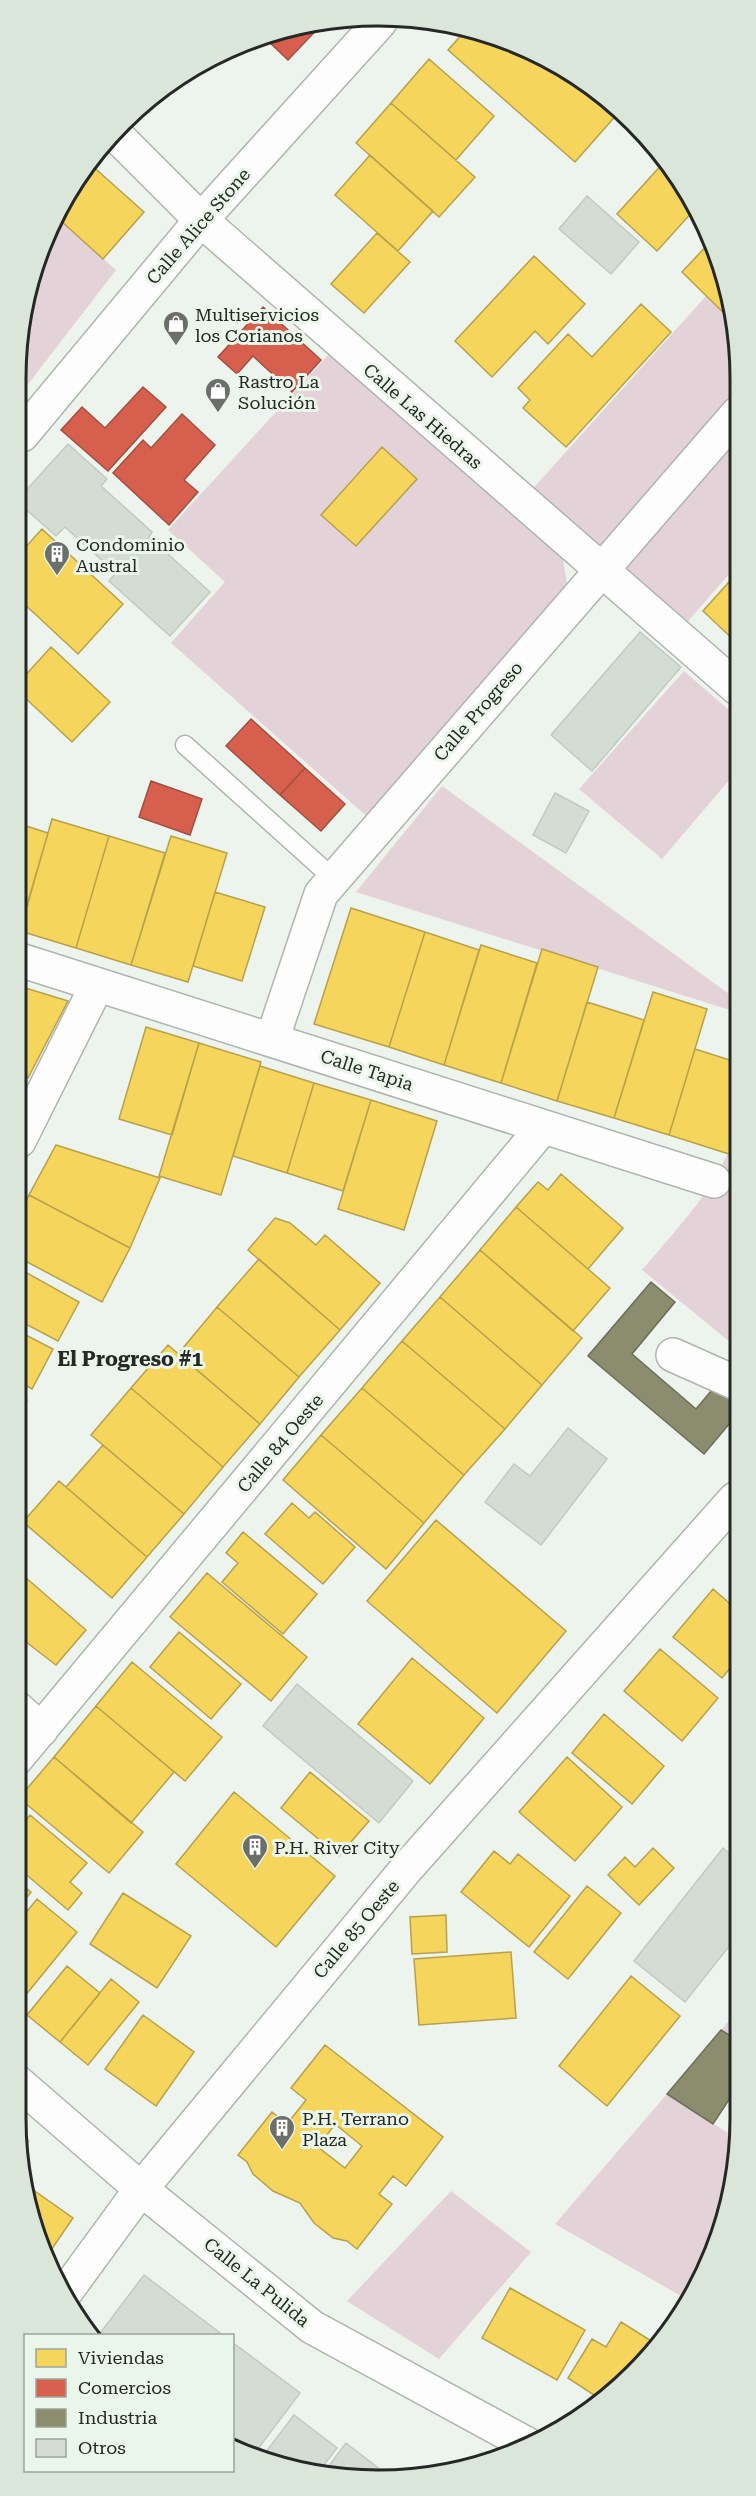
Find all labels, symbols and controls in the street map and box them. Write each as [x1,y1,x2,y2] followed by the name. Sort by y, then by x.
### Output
[142,164,254,288] street label: Calle Alice Stone
[195,304,319,346] place label: Multiservicios los Corianos
[161,309,191,347] shop icon: Multiservicios los Corianos
[359,359,487,473] street label: Calle Las Hiedras
[238,371,319,413] place label: Rastro La Solución
[203,376,233,414] shop icon: Rastro La Solución
[76,534,185,576] place label: Condominio Austral
[42,539,72,577] building icon: Condominio Austral
[429,657,527,765] street label: Calle Progreso
[318,1045,416,1095] street label: Calle Tapia
[57,1347,203,1371] district label: El Progreso #1
[233,1389,327,1497] street label: Calle 84 Oeste
[240,1832,270,1870] building icon: P.H. River City
[274,1837,400,1858] place label: P.H. River City
[309,1875,403,1983] street label: Calle 85 Oeste
[302,2108,409,2150] place label: P.H. Terrano Plaza
[267,2113,297,2151] building icon: P.H. Terrano Plaza
[200,2233,314,2331] street label: Calle La Pulida
[24,2334,234,2472] legend
[78,2347,164,2368] text: Viviendas
[78,2377,171,2398] text: Comercios
[78,2407,158,2428] text: Industria
[78,2437,126,2458] text: Otros

